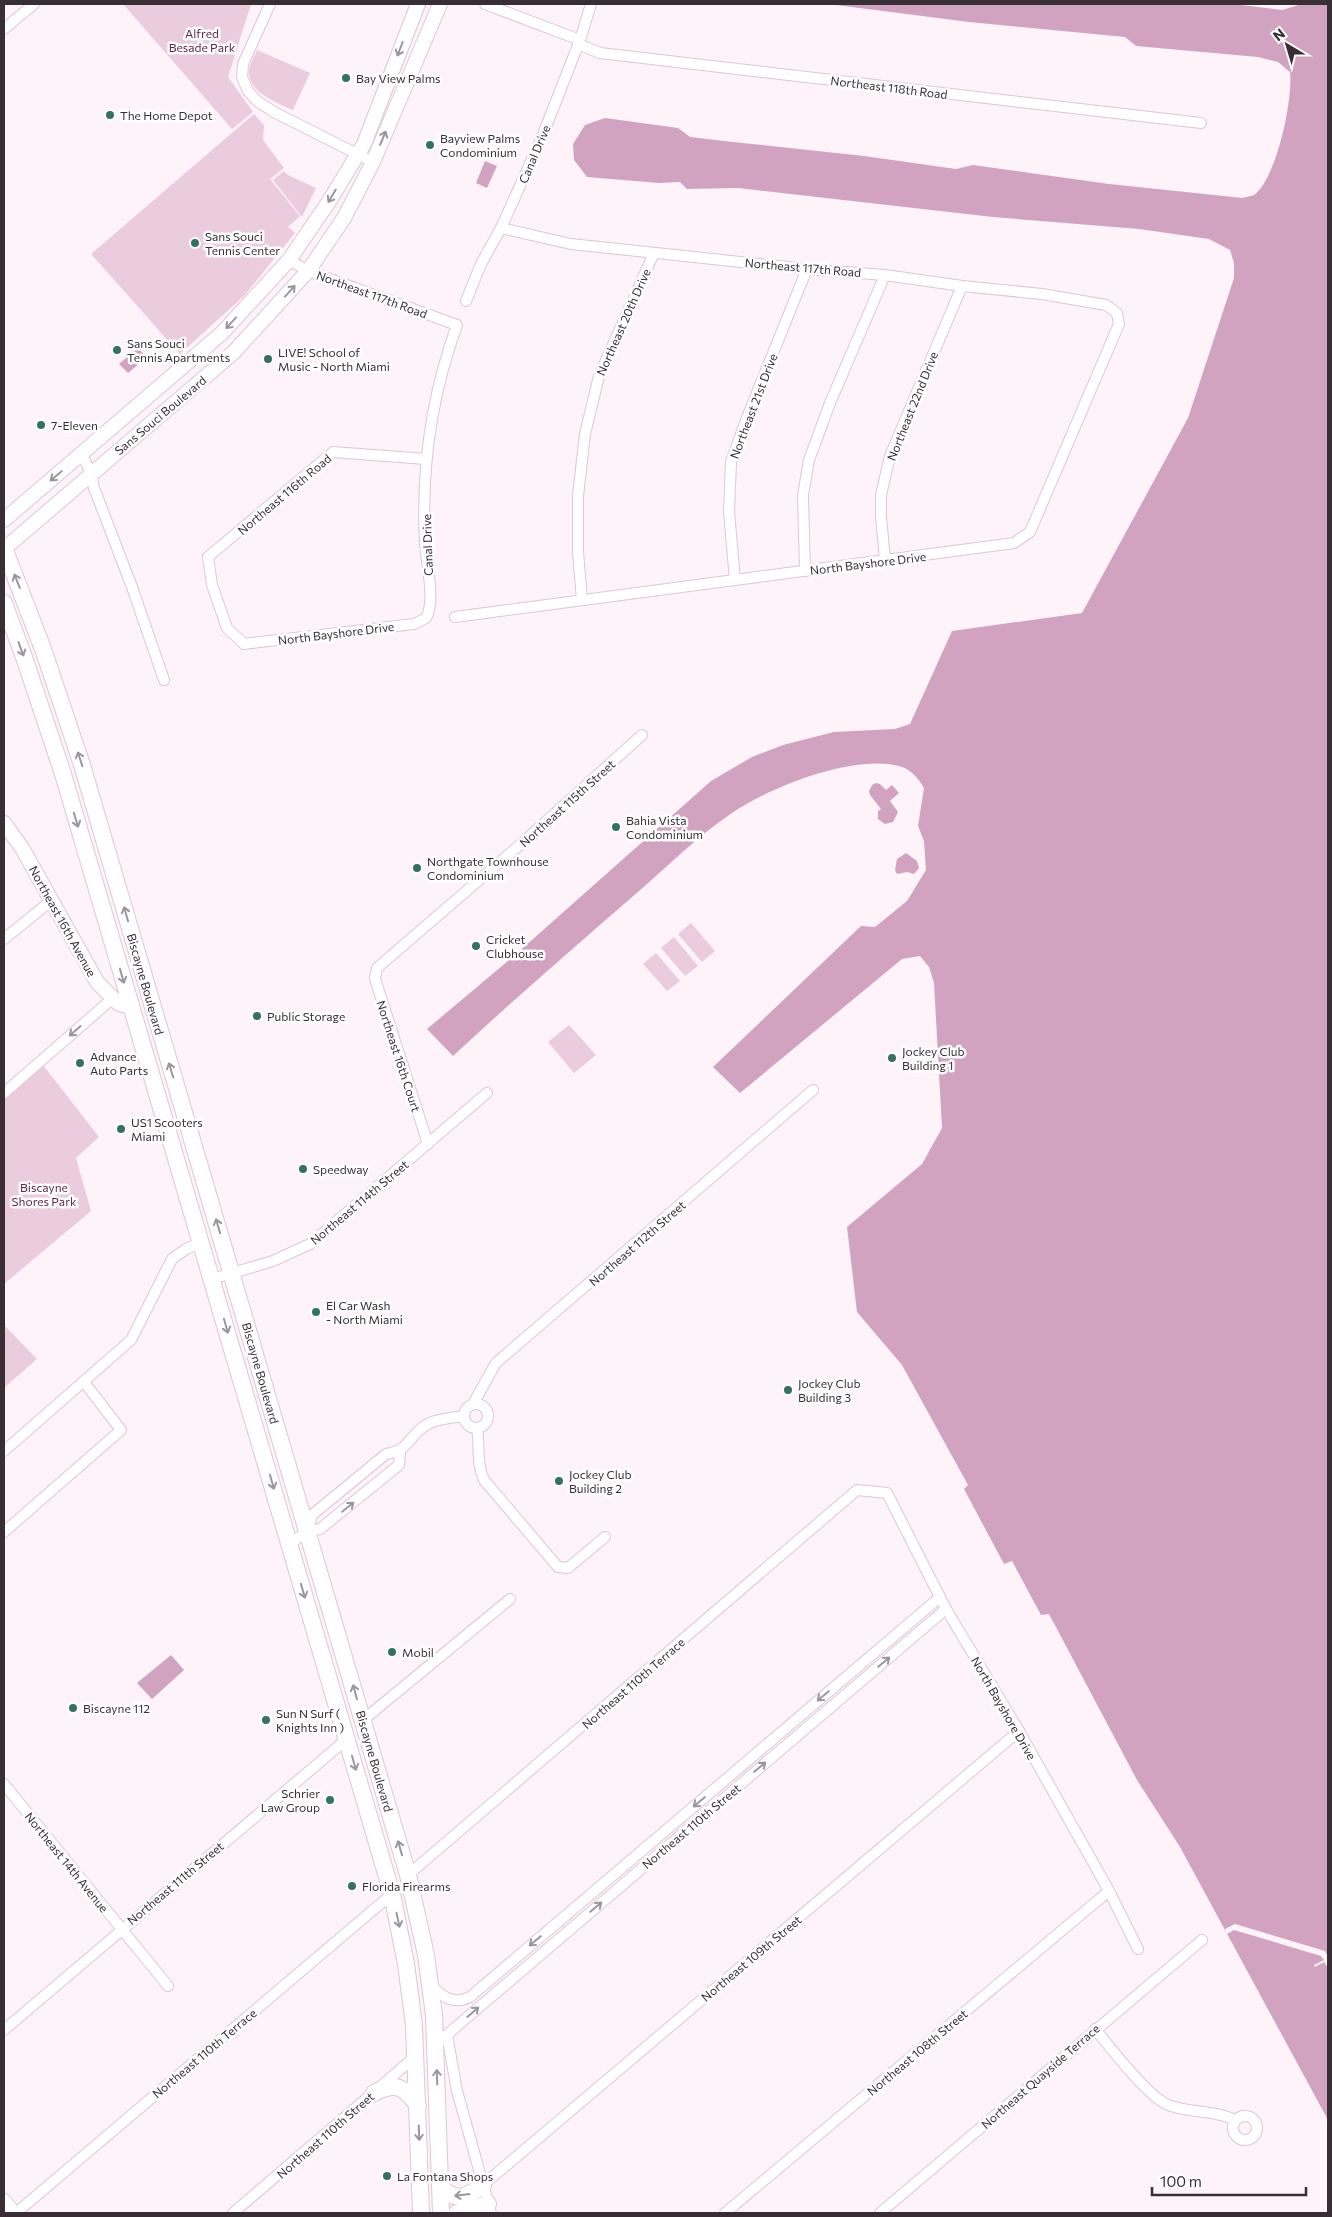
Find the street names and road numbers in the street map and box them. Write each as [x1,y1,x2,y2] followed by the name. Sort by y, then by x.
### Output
[830,73,948,101] street label: Northeast 118th Road
[515,123,553,185] street label: Canal Drive
[744,255,862,279] street label: Northeast 117th Road
[593,266,653,378] street label: Northeast 20th Drive
[315,267,429,321] street label: Northeast 117th Road
[884,349,940,463] street label: Northeast 22nd Drive
[726,351,780,461] street label: Northeast 21st Drive
[112,373,209,457] street label: Sans Souci Boulevard
[234,451,334,537] street label: Northeast 116th Road
[419,514,435,576] street label: Canal Drive
[809,549,927,577] street label: North Bayshore Drive
[277,619,395,647] street label: North Bayshore Drive
[517,757,618,849] street label: Northeast 115th Street
[27,863,99,979] street label: Northeast 16th Avenue
[125,932,167,1036] street label: Biscayne Boulevard
[374,998,424,1114] street label: Northeast 16th Court
[307,1157,411,1247] street label: Northeast 114th Street
[586,1197,688,1289] street label: Northeast 112th Street
[240,1321,282,1425] street label: Biscayne Boulevard
[579,1635,687,1731] street label: Northeast 110th Terrace
[969,1654,1039,1762] street label: North Bayshore Drive
[354,1709,396,1813] street label: Biscayne Boulevard
[639,1781,743,1871] street label: Northeast 110th Street
[22,1809,112,1915] street label: Northeast 14th Avenue
[124,1839,226,1927] street label: Northeast 111th Street
[698,1912,804,2004] street label: Northeast 109th Street
[149,2005,259,2101] street label: Northeast 110th Terrace
[864,2006,970,2098] street label: Northeast 108th Street
[978,2021,1102,2131] street label: Northeast Quayside Terrace
[274,2089,377,2181] street label: Northeast 110th Street

